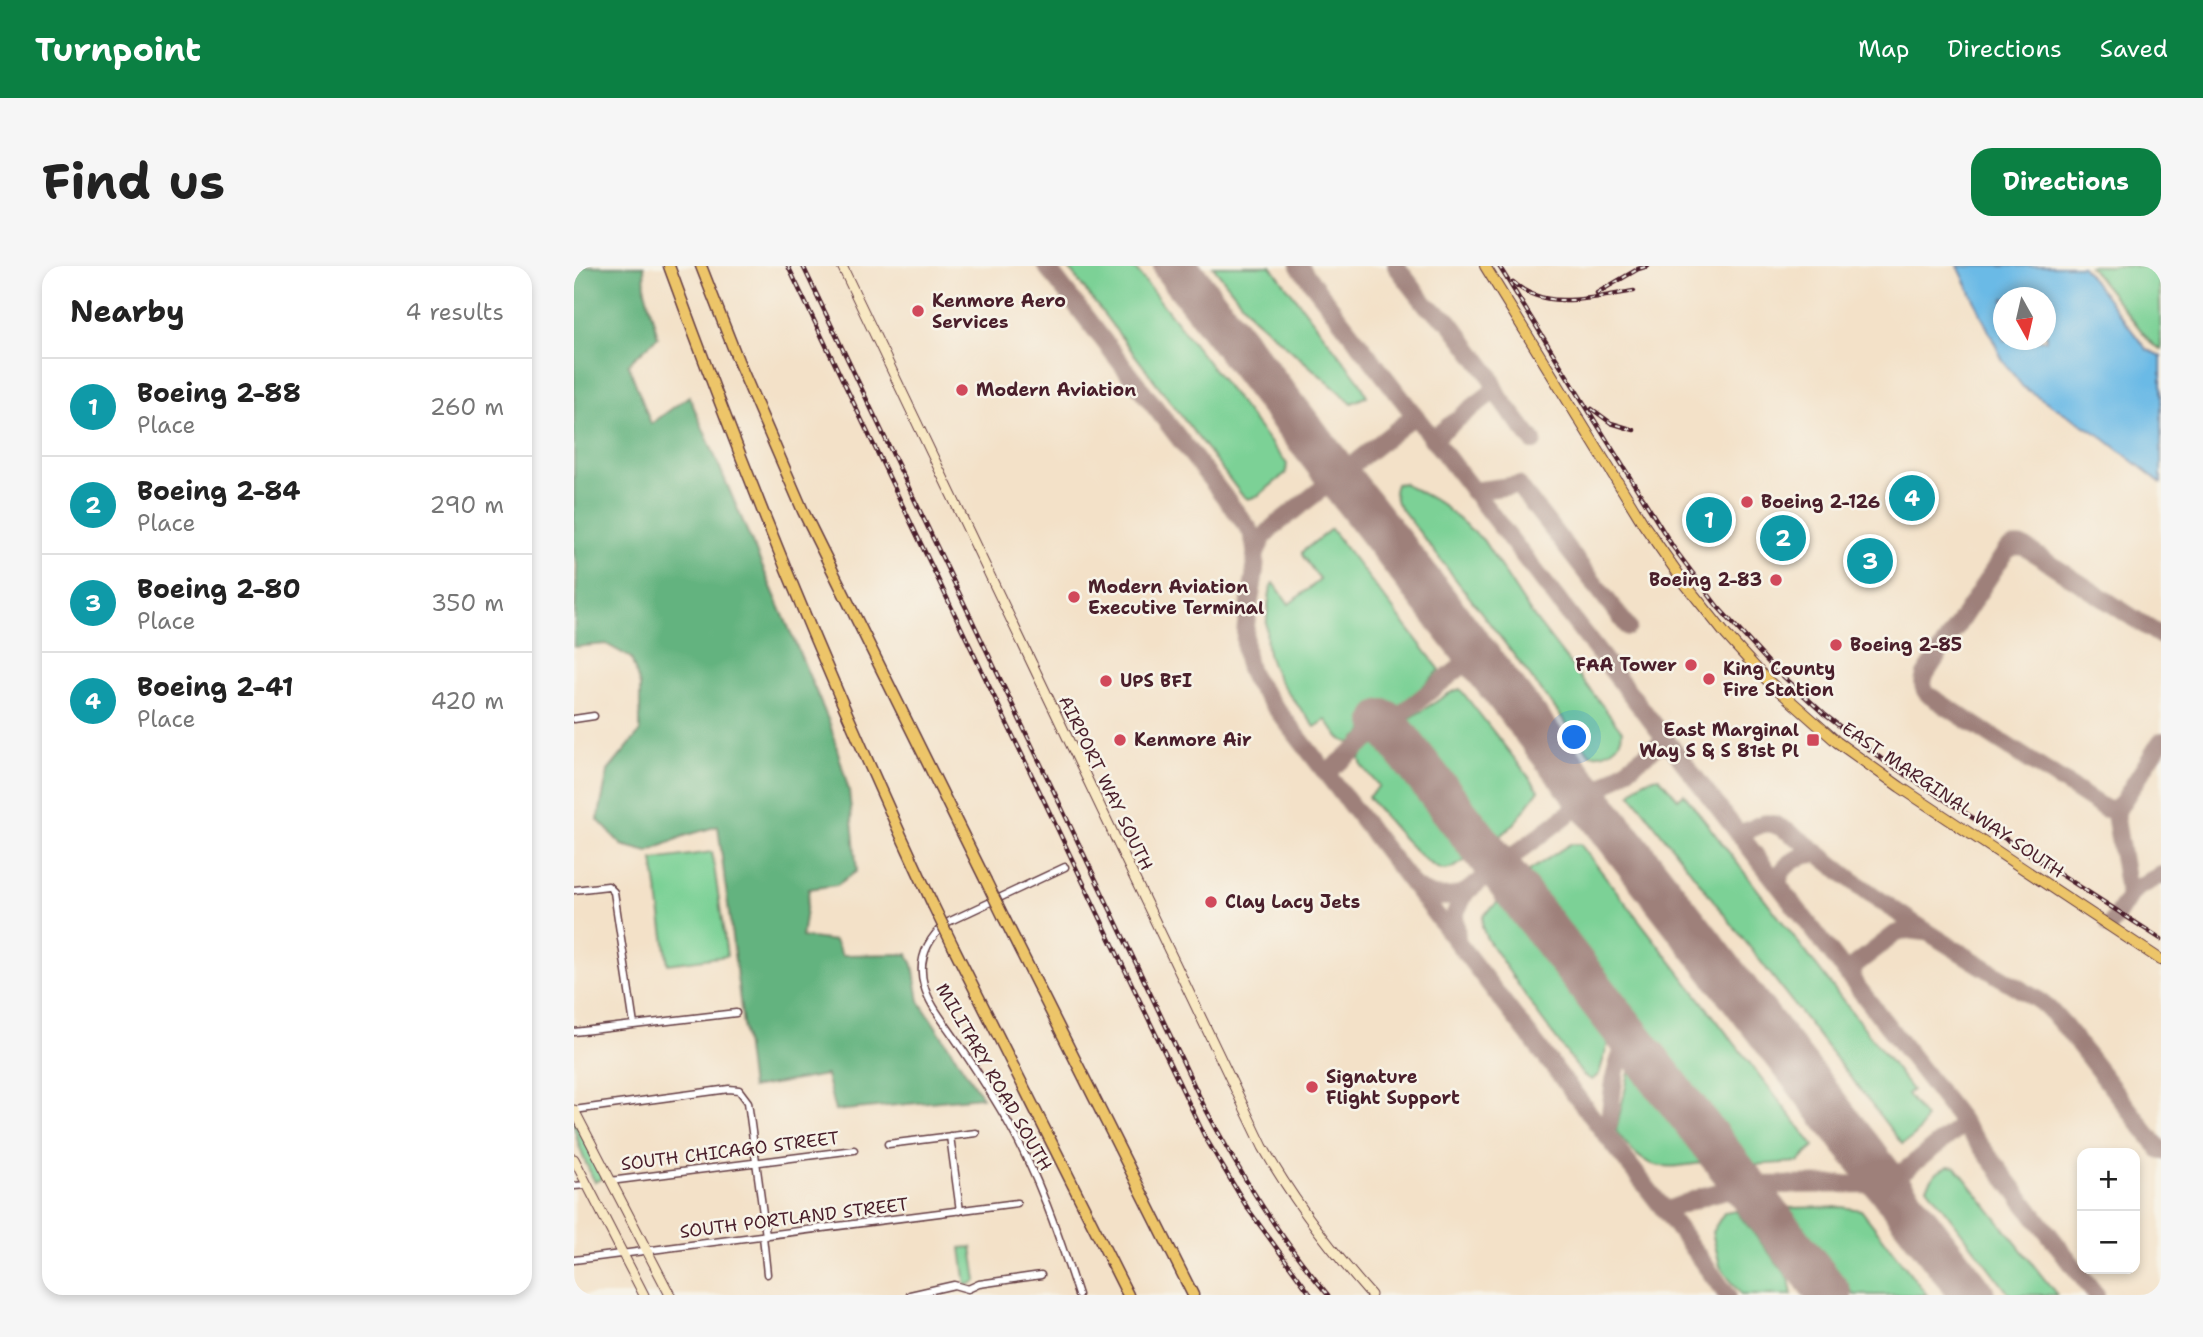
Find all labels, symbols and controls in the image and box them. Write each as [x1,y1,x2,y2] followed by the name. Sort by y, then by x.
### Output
[35,27,201,72] text: Turnpoint
[1858,33,1909,65] text: Map
[1947,33,2062,65] text: Directions
[2100,33,2168,65] text: Saved
[1971,148,2161,216] button: Directions
[42,149,225,215] text: Find us
[1993,287,2056,350] north arrow
[932,289,1066,334] place label: Kenmore Aero Services
[70,291,185,332] text: Nearby
[405,297,504,327] text: 4 results
[910,303,926,319] marker: Kenmore Aero Services
[137,375,301,410] text: Boeing 2-88
[976,378,1136,402] place label: Modern Aviation
[954,382,970,398] marker: Modern Aviation
[88,392,98,422] text: 1
[430,392,504,422] text: 260 m
[137,410,196,440] text: Place
[1889,472,1935,524] pin: 4
[137,473,300,508] text: Boeing 2-84
[85,490,101,520] text: 2
[430,490,504,520] text: 290 m
[1761,490,1880,514] place label: Boeing 2-126
[1686,494,1732,546] pin: 1
[1739,494,1755,510] marker: Boeing 2-126
[137,508,196,538] text: Place
[1760,512,1806,564] pin: 2
[1847,535,1893,587] pin: 3
[1649,568,1762,592] place label: Boeing 2-83
[137,571,301,606] text: Boeing 2-80
[1768,572,1784,588] marker: Boeing 2-83
[1088,575,1264,620] place label: Modern Aviation Executive Terminal
[85,588,101,618] text: 3
[431,588,504,618] text: 350 m
[1066,589,1082,605] marker: Modern Aviation Executive Terminal
[137,606,196,636] text: Place
[1850,633,1962,657] place label: Boeing 2-85
[1828,637,1844,653] marker: Boeing 2-85
[1576,653,1677,677] place label: FAA Tower
[1683,657,1699,673] marker: FAA Tower
[1723,657,1835,702] place label: King County Fire Station
[137,669,294,704] text: Boeing 2-41
[1120,669,1192,693] place label: UPS BFI
[1701,671,1717,687] marker: King County Fire Station
[1098,673,1114,689] marker: UPS BFI
[85,686,101,716] text: 4
[430,686,504,716] text: 420 m
[1053,692,1159,874] street label: AIRPORT WAY SOUTH
[137,704,196,734] text: Place
[1837,716,2069,884] street label: EAST MARGINAL WAY SOUTH
[1639,718,1799,763] place label: East Marginal Way S & S 81st Pl
[1557,720,1591,754] your location
[1134,728,1252,752] place label: Kenmore Air
[1112,732,1128,748] marker: Kenmore Air
[1805,732,1821,748] marker: East Marginal Way S & S 81st Pl
[1225,890,1360,914] place label: Clay Lacy Jets
[1203,894,1219,910] marker: Clay Lacy Jets
[930,979,1058,1175] street label: MILITARY ROAD SOUTH
[1326,1065,1460,1110] place label: Signature Flight Support
[1304,1079,1320,1095] marker: Signature Flight Support
[620,1126,840,1176] street label: SOUTH CHICAGO STREET
[2077,1148,2140,1274] map controls
[2077,1148,2140,1211] button: +
[678,1192,910,1244] street label: SOUTH PORTLAND STREET
[2077,1211,2140,1274] button: −

